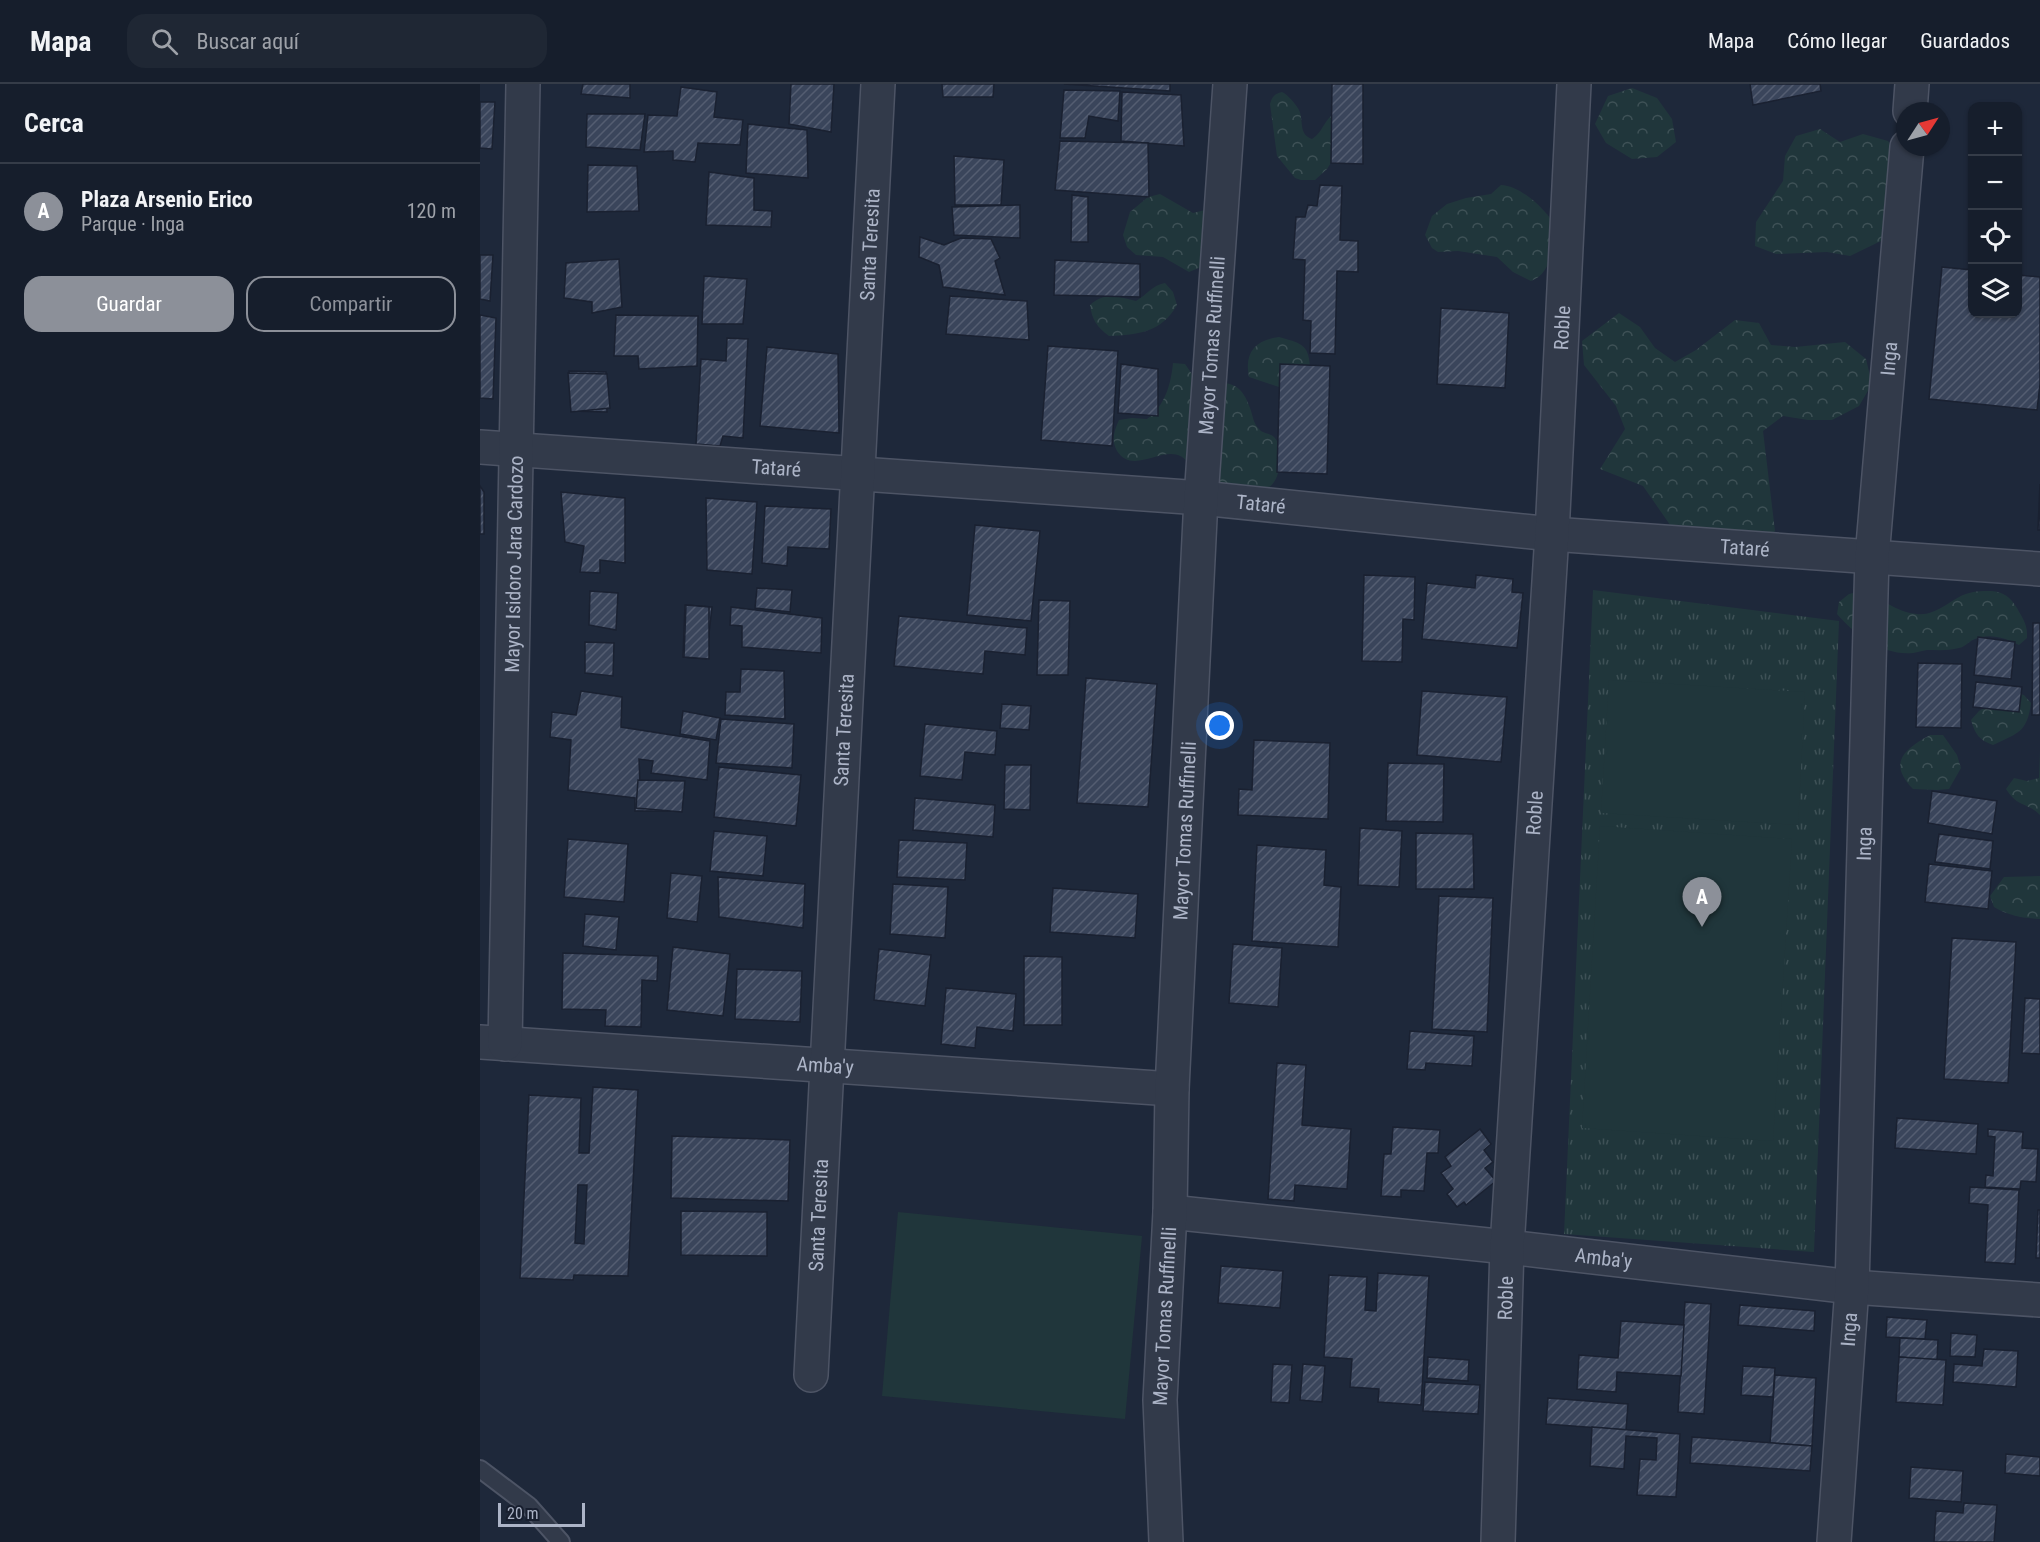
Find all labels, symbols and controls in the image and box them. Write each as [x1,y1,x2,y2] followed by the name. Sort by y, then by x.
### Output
[127,14,547,68] search box
[30,25,91,58] text: Mapa
[148,25,181,58] icon: search
[196,29,299,54] text: Buscar aquí
[1708,29,1754,53] text: Mapa
[1787,29,1887,53] text: Cómo llegar
[1920,29,2010,53] text: Guardados
[1896,102,1950,156] north arrow
[1968,102,2022,318] map controls
[1968,102,2022,156] button: +
[24,108,84,138] text: Cerca
[1968,156,2022,210] button: −
[81,187,253,212] text: Plaza Arsenio Erico
[855,188,885,301] street label: Santa Teresita
[38,199,49,223] text: A
[407,199,456,223] text: 120 m
[1968,210,2022,264] button: locate
[81,212,185,236] text: Parque · Inga
[1193,255,1230,436] street label: Mayor Tomas Ruffinelli
[1968,264,2022,318] button: layers
[24,276,234,332] button: Guardar
[246,276,456,332] button: Compartir
[1549,305,1575,351] street label: Roble
[1876,341,1902,377] street label: Inga
[751,454,802,482] street label: Tataré
[500,455,528,673] street label: Mayor Isidoro Jara Cardozo
[1235,490,1287,519] street label: Tataré
[1719,534,1771,562] street label: Tataré
[829,673,859,787] street label: Santa Teresita
[1205,711,1234,740] your location
[1168,741,1201,921] street label: Mayor Tomas Ruffinelli
[1521,790,1548,836] street label: Roble
[1852,826,1877,861] street label: Inga
[1682,878,1722,927] pin: A
[796,1052,855,1079] street label: Amba'y
[804,1158,833,1272] street label: Santa Teresita
[1148,1226,1181,1406] street label: Mayor Tomas Ruffinelli
[1574,1243,1633,1273] street label: Amba'y
[1493,1276,1518,1321] street label: Roble
[1836,1312,1862,1347] street label: Inga
[498,1500,585,1528] scale bar
[507,1504,539,1523] text: 20 m

